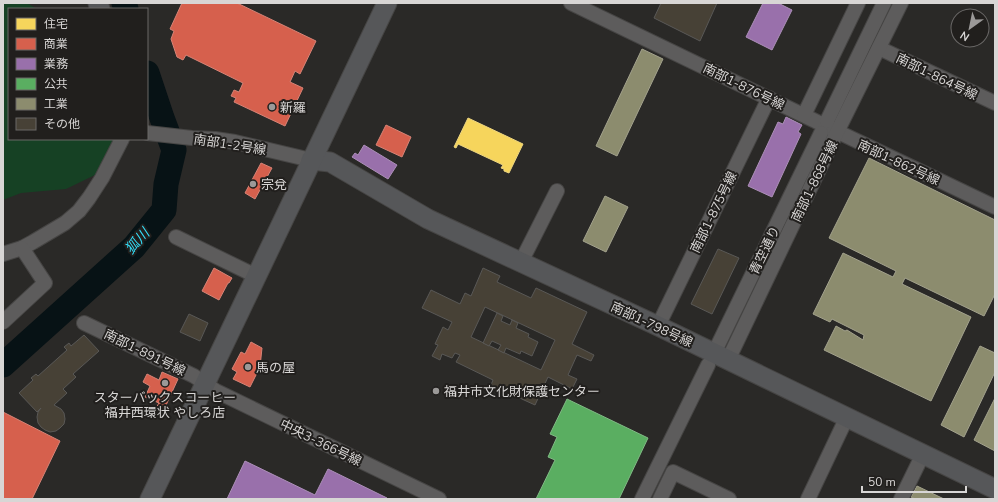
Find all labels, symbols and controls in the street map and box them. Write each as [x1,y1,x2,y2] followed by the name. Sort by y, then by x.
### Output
[8,8,148,140] legend
[950,8,990,48] north arrow
[44,16,68,32] text: 住宅
[957,27,972,44] text: N
[44,36,68,52] text: 商業
[893,49,980,104] street label: 南部1-864号線
[44,56,68,72] text: 業務
[700,59,787,114] street label: 南部1-876号線
[44,76,68,92] text: 公共
[44,96,68,112] text: 工業
[280,99,306,117] place label: 新羅
[267,102,277,112] marker: 新羅
[44,116,80,132] text: その他
[192,130,267,160] street label: 南部1-2号線
[855,136,943,190] street label: 南部1-862号線
[787,138,842,225] street label: 南部1-868号線
[686,169,741,256] street label: 南部1-875号線
[261,176,287,194] place label: 宗兌
[248,179,258,189] marker: 宗兌
[121,223,155,258] water label: 狐川
[745,223,784,278] street label: 青空通り
[608,298,696,352] street label: 南部1-798号線
[101,325,188,380] street label: 南部1-891号線
[256,359,295,377] place label: 馬の屋
[243,362,253,372] marker: 馬の屋
[160,378,170,388] marker: スターバックスコーヒー 福井西環状 やしろ店
[444,383,600,401] place label: 福井市文化財保護センター
[431,386,441,396] marker: 福井市文化財保護センター
[94,389,236,422] place label: スターバックスコーヒー 福井西環状 やしろ店
[277,415,364,470] street label: 中央3-366号線
[862,468,966,494] scale bar
[868,474,896,490] text: 50 m

